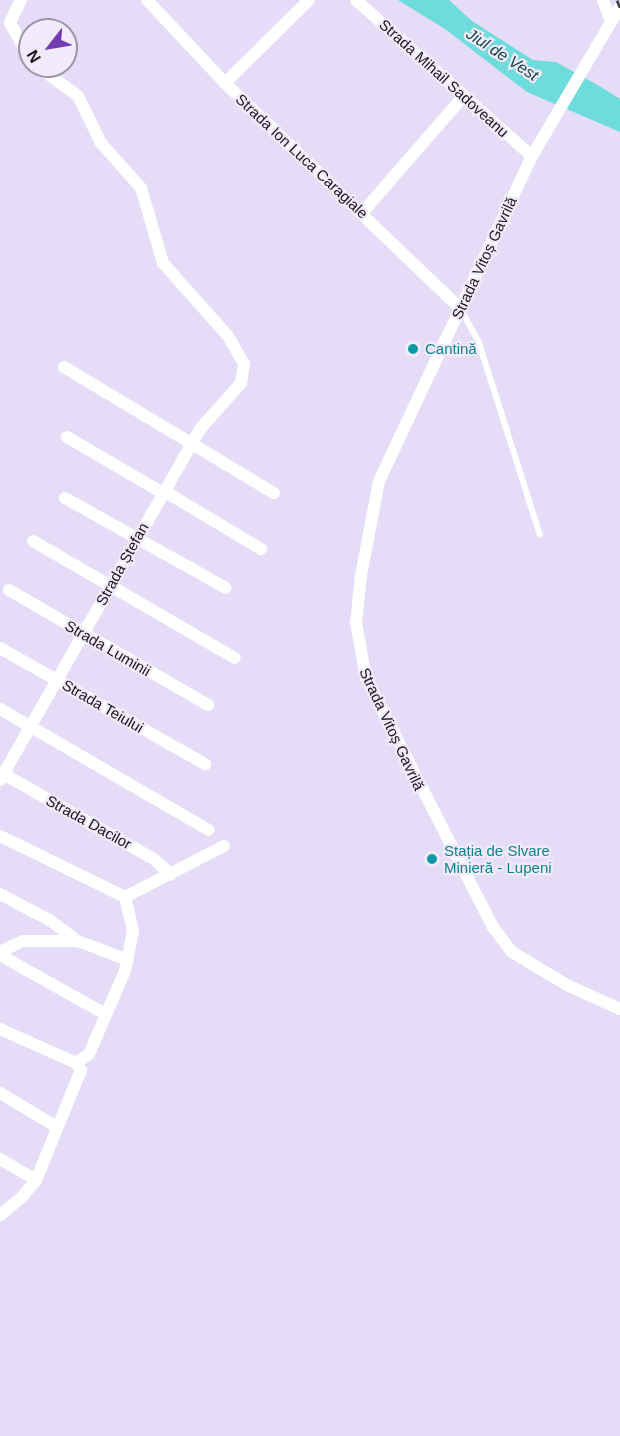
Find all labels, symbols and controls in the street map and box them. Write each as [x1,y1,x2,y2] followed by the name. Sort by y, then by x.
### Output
[376,15,512,141] street label: Strada Mihail Sadoveanu
[18,18,78,78] north arrow
[462,25,542,85] water label: Jiul de Vest
[24,47,44,66] text: N
[232,90,372,222] street label: Strada Ion Luca Caragiale
[448,194,520,322] street label: Strada Vitoș Gavrilă
[425,340,477,358] place label: Cantină
[406,342,420,356] marker: Cantină
[92,520,152,608] street label: Strada Ștefan
[62,616,154,680] street label: Strada Luminii
[356,665,428,793] street label: Strada Vitoș Gavrilă
[59,675,147,737] street label: Strada Teiului
[43,791,135,853] street label: Strada Dacilor
[444,841,552,876] place label: Stația de Slvare Minieră - Lupeni
[425,852,439,866] marker: Stația de Slvare Minieră - Lupeni

